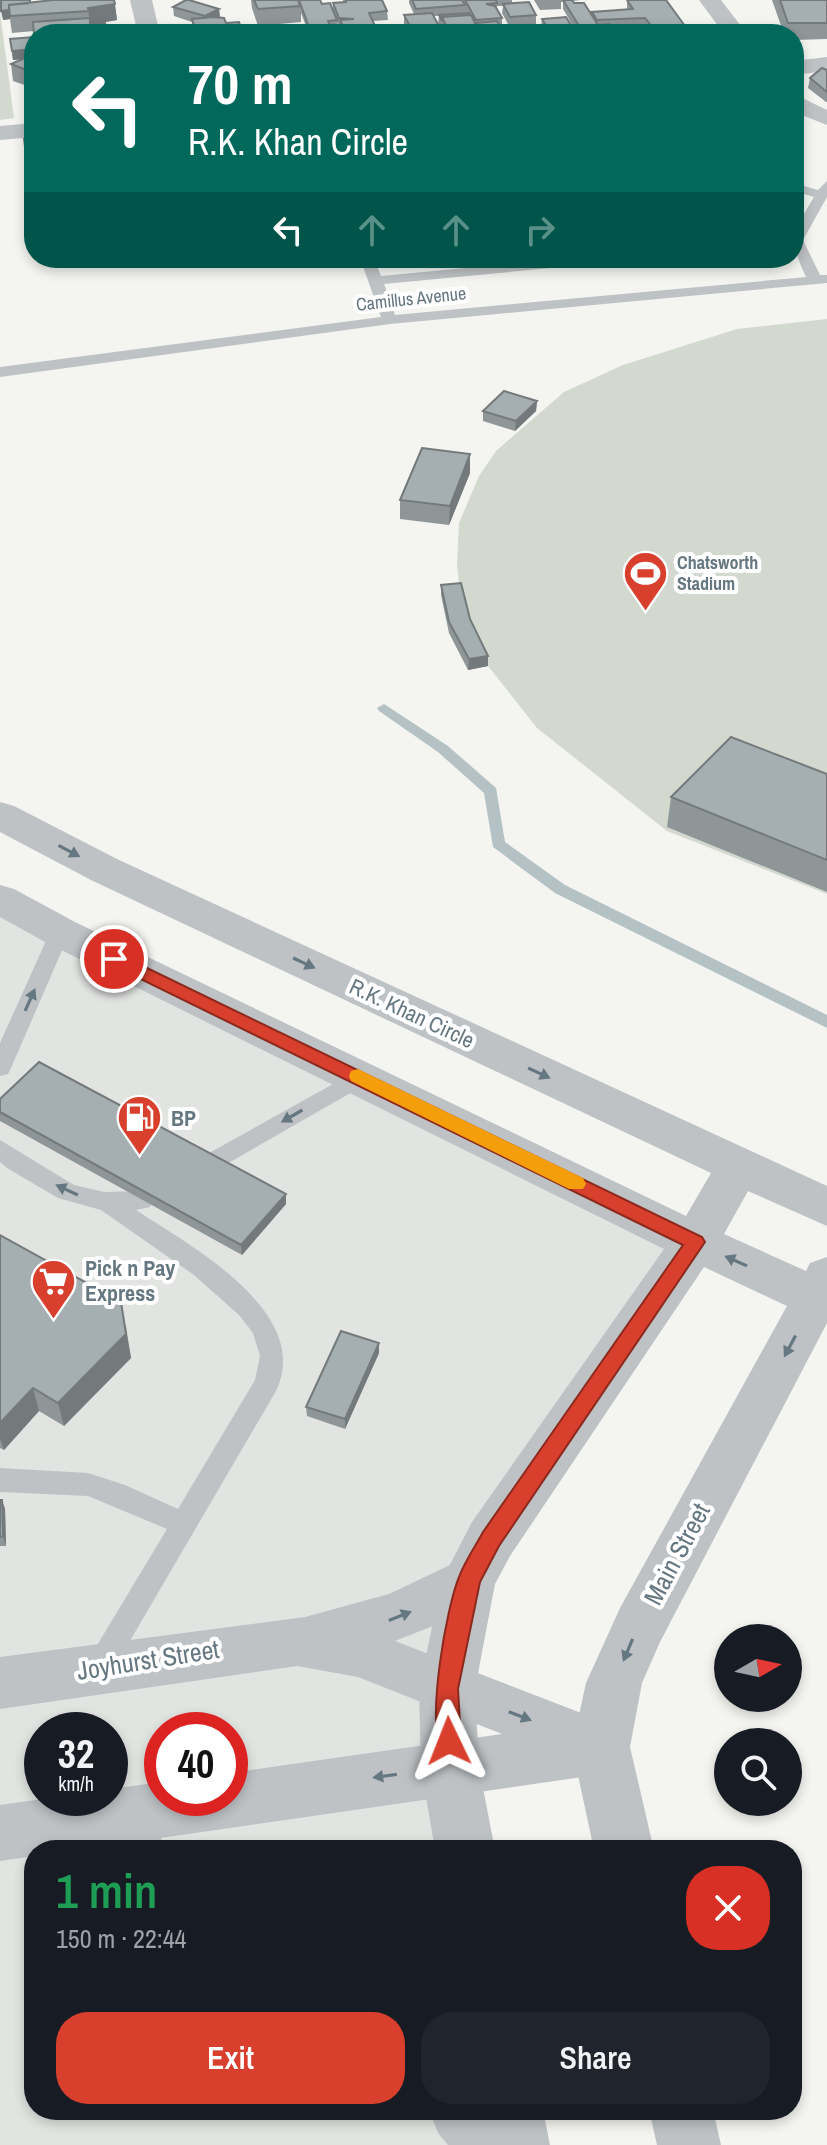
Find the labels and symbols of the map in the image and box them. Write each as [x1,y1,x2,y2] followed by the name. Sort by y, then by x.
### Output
[355,280,467,317] street label: Camillus Avenue
[622,549,670,612] sports icon: Chatsworth Stadium
[677,550,758,596] place label: Chatsworth Stadium
[58,844,80,858] one-way arrow
[80,925,148,993] pin
[292,956,315,970] one-way arrow
[345,971,479,1055] street label: R.K. Khan Circle
[23,988,36,1012] one-way arrow
[528,1066,551,1080] one-way arrow
[116,1094,164,1157] fuel station icon: BP
[171,1103,196,1133] place label: BP
[281,1109,303,1123] one-way arrow
[55,1183,79,1197] one-way arrow
[85,1253,175,1308] place label: Pick n Pay Express
[724,1254,748,1267] one-way arrow
[30,1257,78,1320] supermarket icon: Pick n Pay Express
[783,1335,797,1357] one-way arrow
[635,1497,718,1611] street label: Main Street
[388,1610,412,1623] one-way arrow
[714,1624,802,1712] north arrow
[74,1631,222,1688] street label: Joyhurst Street
[622,1638,635,1662] one-way arrow
[407,1699,491,1783] position arrow
[508,1710,532,1723] one-way arrow
[144,1712,248,1816] speed limit sign: 40
[372,1771,397,1783] one-way arrow

